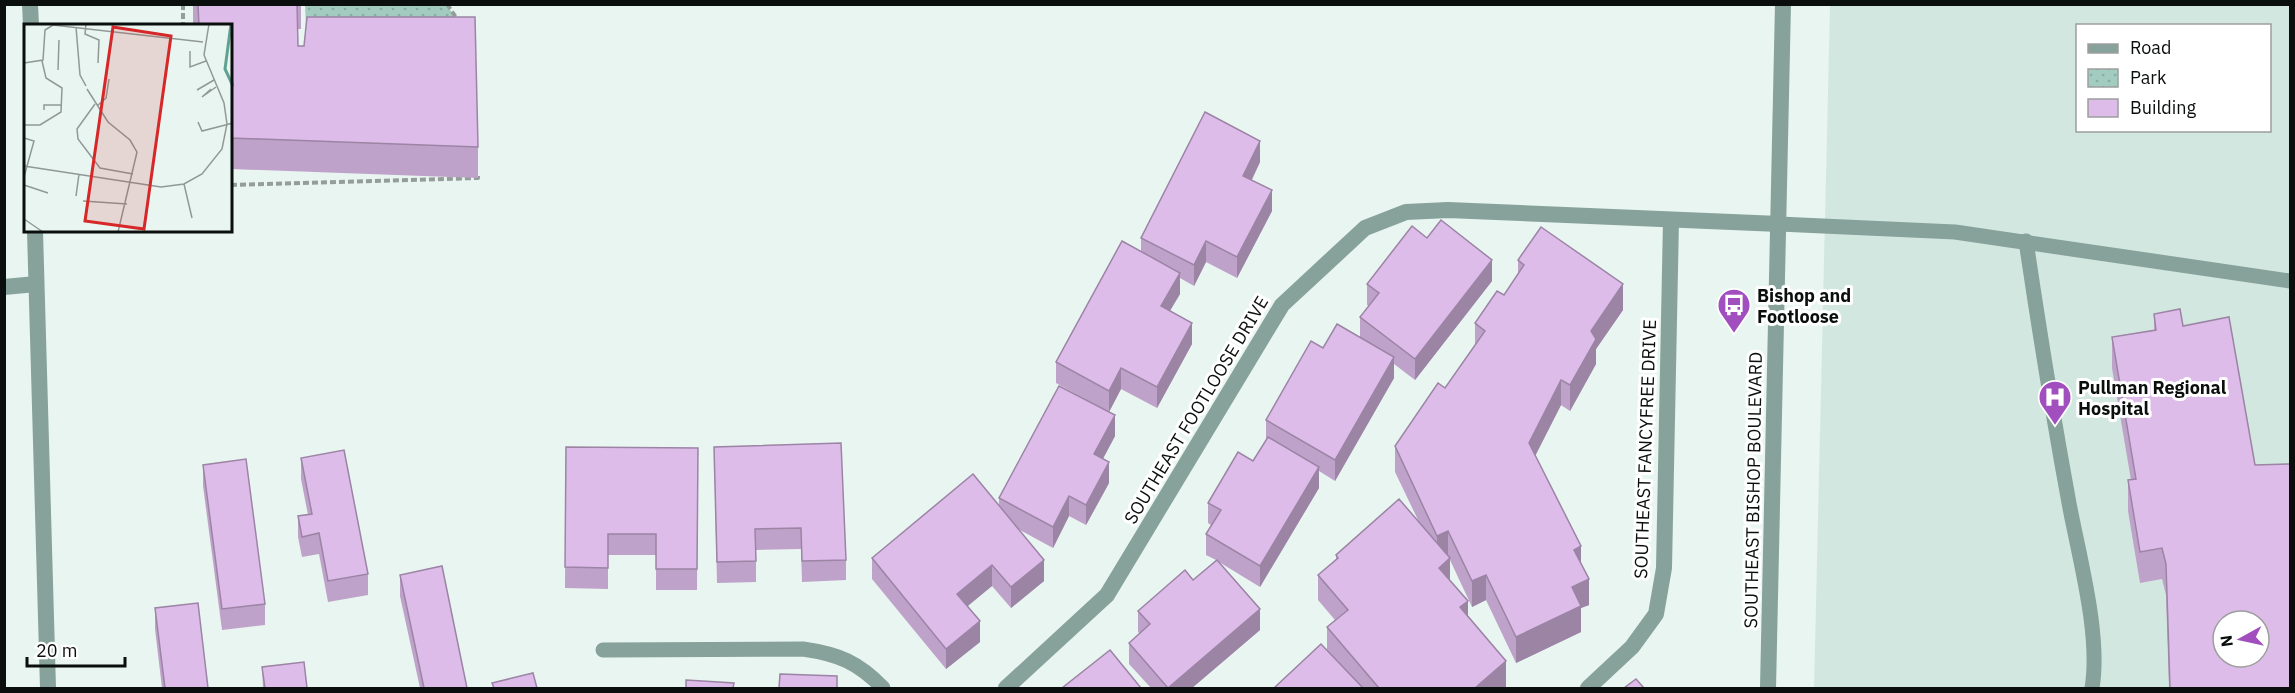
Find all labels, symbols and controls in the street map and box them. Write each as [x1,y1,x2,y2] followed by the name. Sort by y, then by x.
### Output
[24,24,232,232] inset map
[2076,24,2271,132] legend
[2130,36,2171,59] text: Road
[2130,66,2167,89] text: Park
[2130,96,2197,119] text: Building
[1757,284,1851,328] place label: Bishop and Footloose
[1716,287,1752,334] bus stop icon: Bishop and Footloose
[1119,292,1273,528] street label: SOUTHEAST FOOTLOOSE DRIVE
[1629,319,1661,579] street label: SOUTHEAST FANCYFREE DRIVE
[1739,351,1767,629] street label: SOUTHEAST BISHOP BOULEVARD
[2078,376,2227,420] place label: Pullman Regional Hospital
[2037,379,2073,426] hospital icon: Pullman Regional Hospital
[2211,609,2271,669] north arrow
[27,630,124,668] scale bar
[2215,634,2237,648] text: N
[36,639,78,662] text: 20 m

